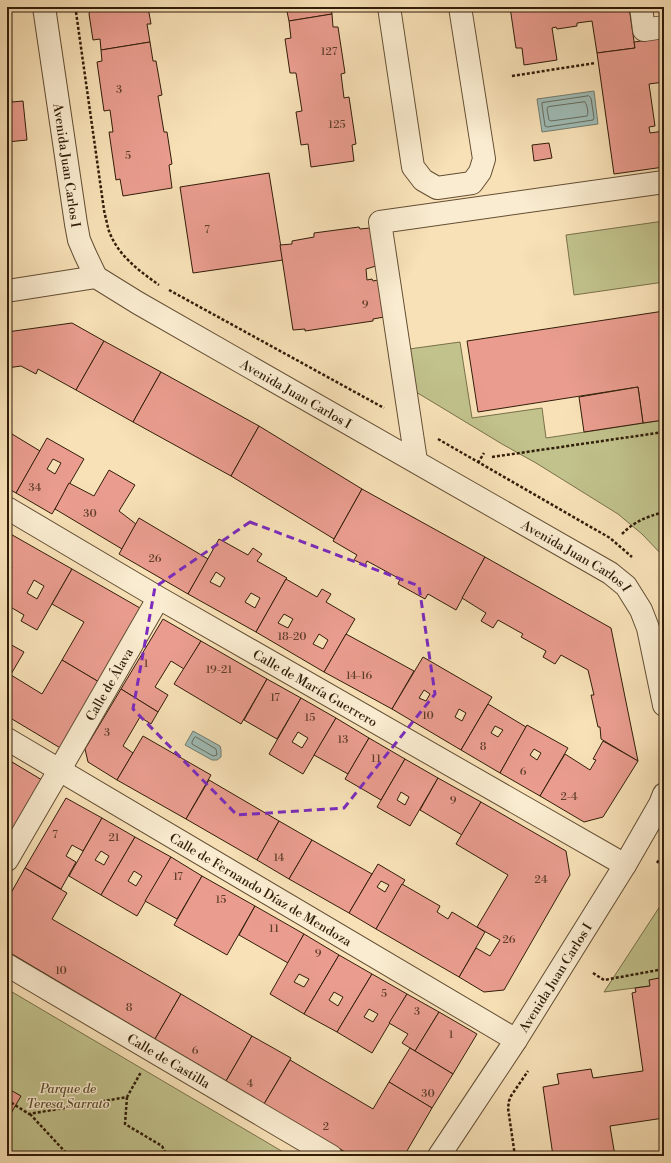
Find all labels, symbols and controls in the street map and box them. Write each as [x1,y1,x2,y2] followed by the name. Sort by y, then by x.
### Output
[321,45,338,59] house number: 127
[116,83,122,97] house number: 3
[49,101,84,229] street label: Avenida Juan Carlos I
[328,118,346,132] house number: 125
[125,149,131,163] house number: 5
[204,223,210,237] house number: 7
[362,298,369,312] house number: 9
[236,356,354,432] street label: Avenida Juan Carlos I
[29,481,42,495] house number: 34
[83,507,97,521] house number: 30
[518,517,634,595] street label: Avenida Juan Carlos I
[149,552,162,566] house number: 26
[277,630,307,644] house number: 18-20
[82,645,137,724] street label: Calle de Álava
[250,647,380,731] street label: Calle de María Guerrero
[144,657,149,671] house number: 1
[206,663,233,677] house number: 19-21
[346,669,372,683] house number: 14-16
[270,691,280,705] house number: 17
[422,709,434,723] house number: 10
[305,711,315,725] house number: 15
[104,726,110,740] house number: 3
[338,733,348,747] house number: 13
[480,740,487,754] house number: 8
[371,752,381,766] house number: 11
[520,765,527,779] house number: 6
[560,790,578,804] house number: 2-4
[450,794,457,808] house number: 9
[52,828,58,842] house number: 7
[167,830,355,950] street label: Calle de Fernando Díaz de Mendoza
[108,831,120,845] house number: 21
[274,851,285,865] house number: 14
[173,870,183,884] house number: 17
[535,873,548,887] house number: 24
[216,893,226,907] house number: 15
[515,920,596,1036] street label: Avenida Juan Carlos I
[269,922,279,936] house number: 11
[503,933,516,947] house number: 26
[315,947,322,961] house number: 9
[55,964,67,978] house number: 10
[381,987,387,1001] house number: 5
[126,1001,133,1015] house number: 8
[414,1005,420,1019] house number: 3
[449,1028,454,1042] house number: 1
[124,1031,213,1092] street label: Calle de Castilla
[192,1044,199,1058] house number: 6
[247,1077,254,1091] house number: 4
[26,1081,110,1112] park label: Parque de Teresa Sarrato
[421,1087,435,1101] house number: 30
[323,1120,329,1134] house number: 2

